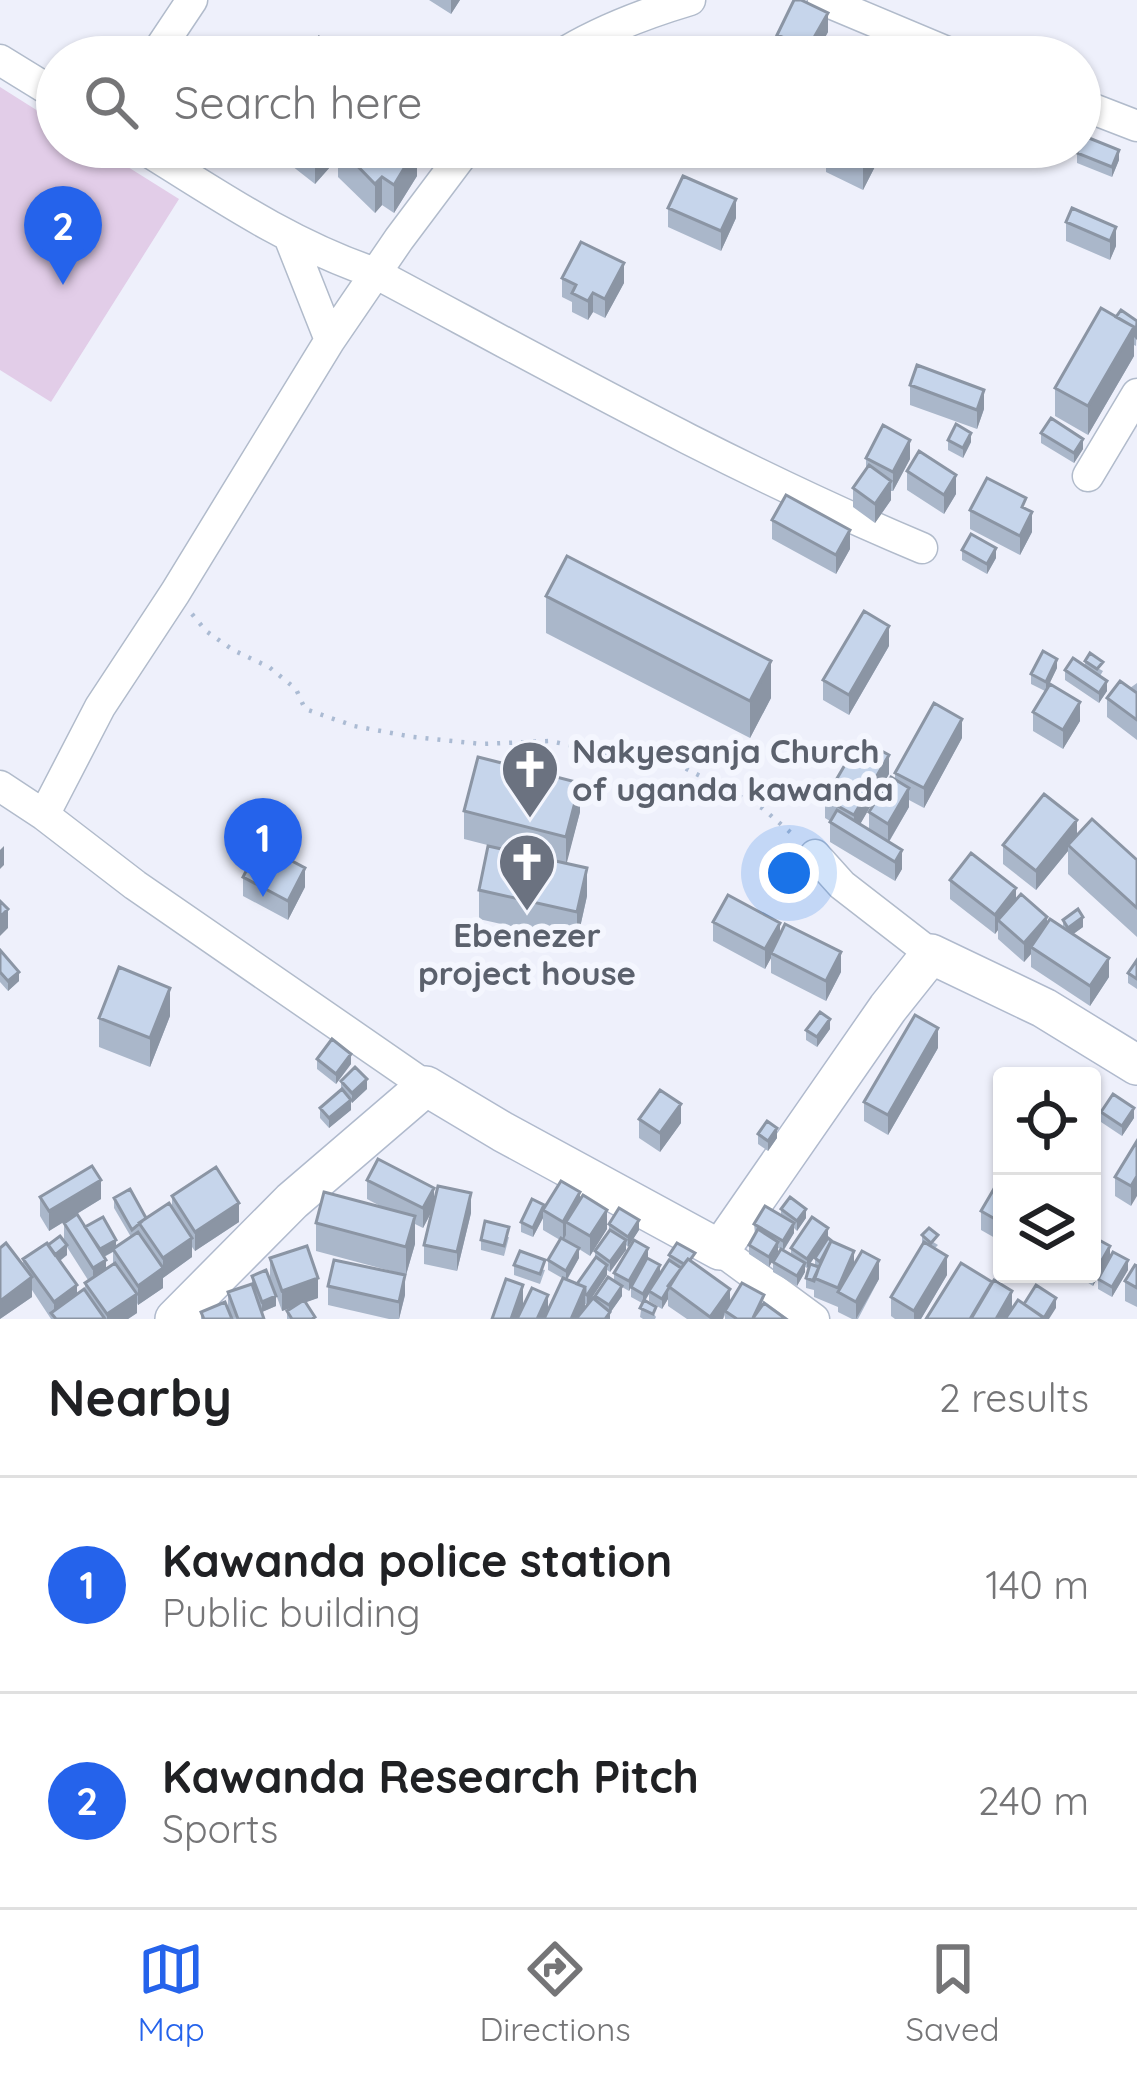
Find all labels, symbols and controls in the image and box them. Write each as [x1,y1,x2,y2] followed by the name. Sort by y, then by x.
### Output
[36,36,1101,168] search box
[78,69,144,135] icon: search
[174,74,422,130] text: Search here
[24,186,102,285] pin: 2
[572,730,894,809] place label: Nakyesanja Church of uganda kawanda
[499,738,561,820] church icon: Nakyesanja Church of uganda kawanda
[224,798,302,897] pin: 1
[496,831,558,913] church icon: Ebenezer project house
[759,843,819,903] your location
[418,914,636,993] place label: Ebenezer project house
[993,1067,1101,1283] map controls
[993,1067,1101,1175] button: locate
[993,1175,1101,1283] button: layers
[48,1365,232,1429] text: Nearby
[939,1373,1089,1422] text: 2 results
[162,1532,672,1588] text: Kawanda police station
[79,1560,95,1609] text: 1
[985,1560,1089,1609] text: 140 m
[162,1588,421,1637] text: Public building
[162,1748,699,1804] text: Kawanda Research Pitch
[76,1776,98,1825] text: 2
[978,1776,1089,1825] text: 240 m
[162,1804,278,1853] text: Sports
[137,1936,205,2049] tab: Map
[479,1936,631,2049] tab: Directions
[906,1936,1000,2049] tab: Saved

